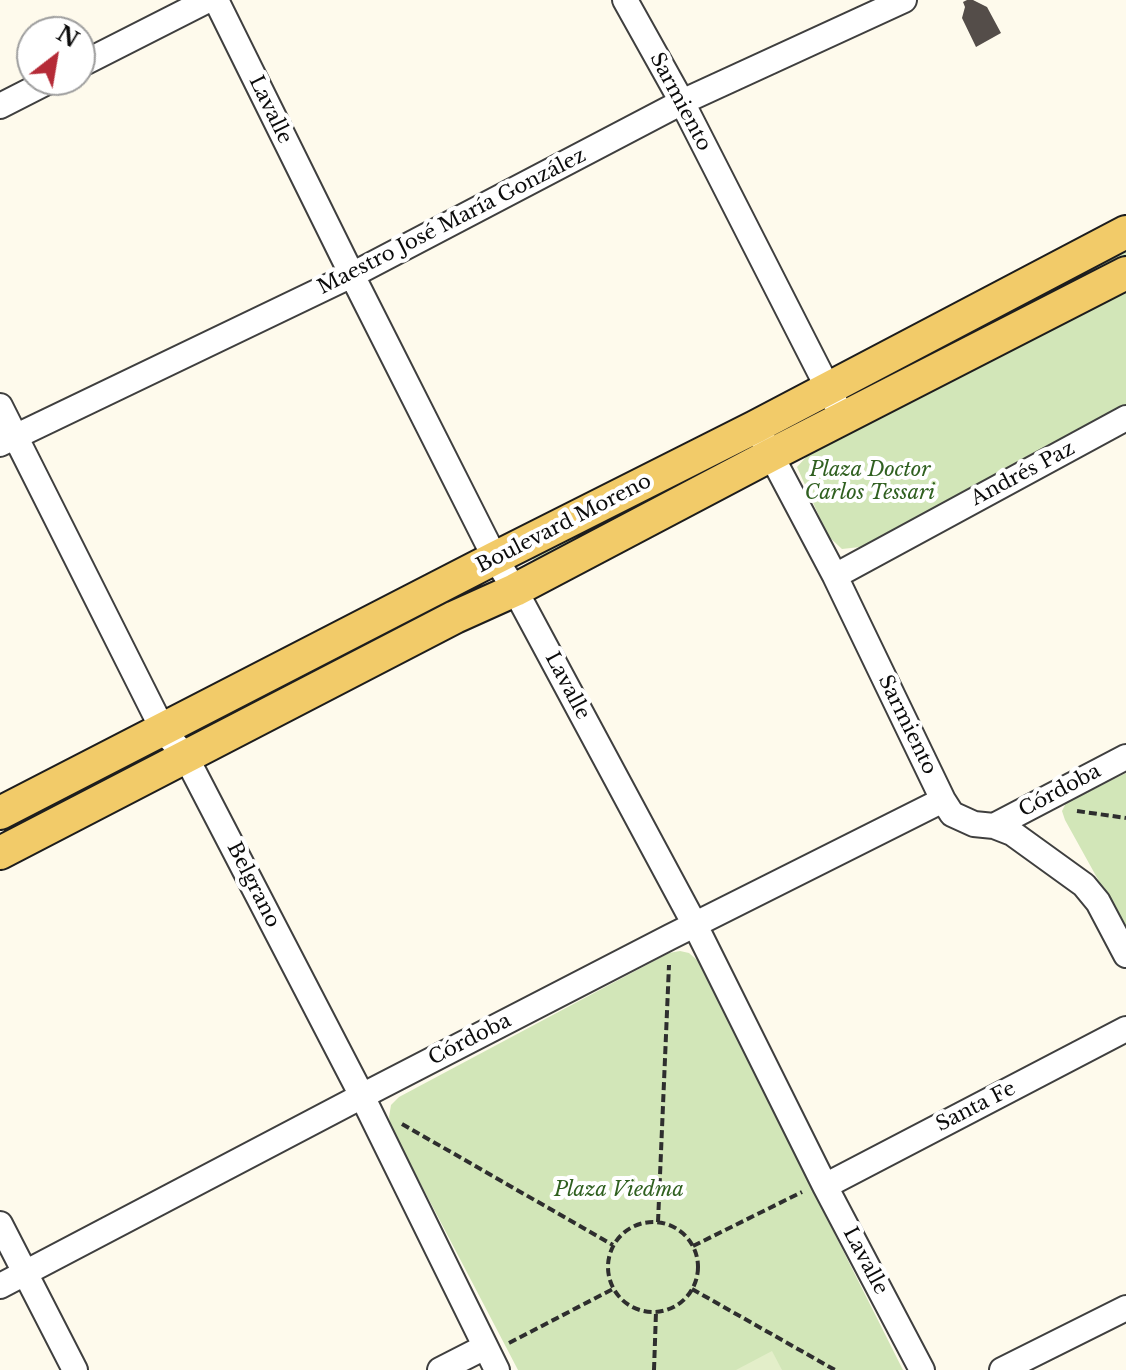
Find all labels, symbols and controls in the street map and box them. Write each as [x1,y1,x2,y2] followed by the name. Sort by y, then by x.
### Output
[16,16,96,96] north arrow
[52,20,83,54] text: N
[644,49,716,155] street label: Sarmiento
[243,72,297,148] street label: Lavalle
[314,144,590,300] street label: Maestro José María González
[967,437,1079,511] street label: Andrés Paz
[805,458,935,505] park label: Plaza Doctor Carlos Tessari
[472,469,656,579] street label: Boulevard Moreno
[539,648,595,724] street label: Lavalle
[873,671,941,779] street label: Sarmiento
[1015,759,1105,823] street label: Córdoba
[221,838,285,932] street label: Belgrano
[425,1009,515,1071] street label: Córdoba
[932,1077,1020,1137] street label: Santa Fe
[554,1178,684,1202] park label: Plaza Viedma
[837,1223,893,1299] street label: Lavalle

